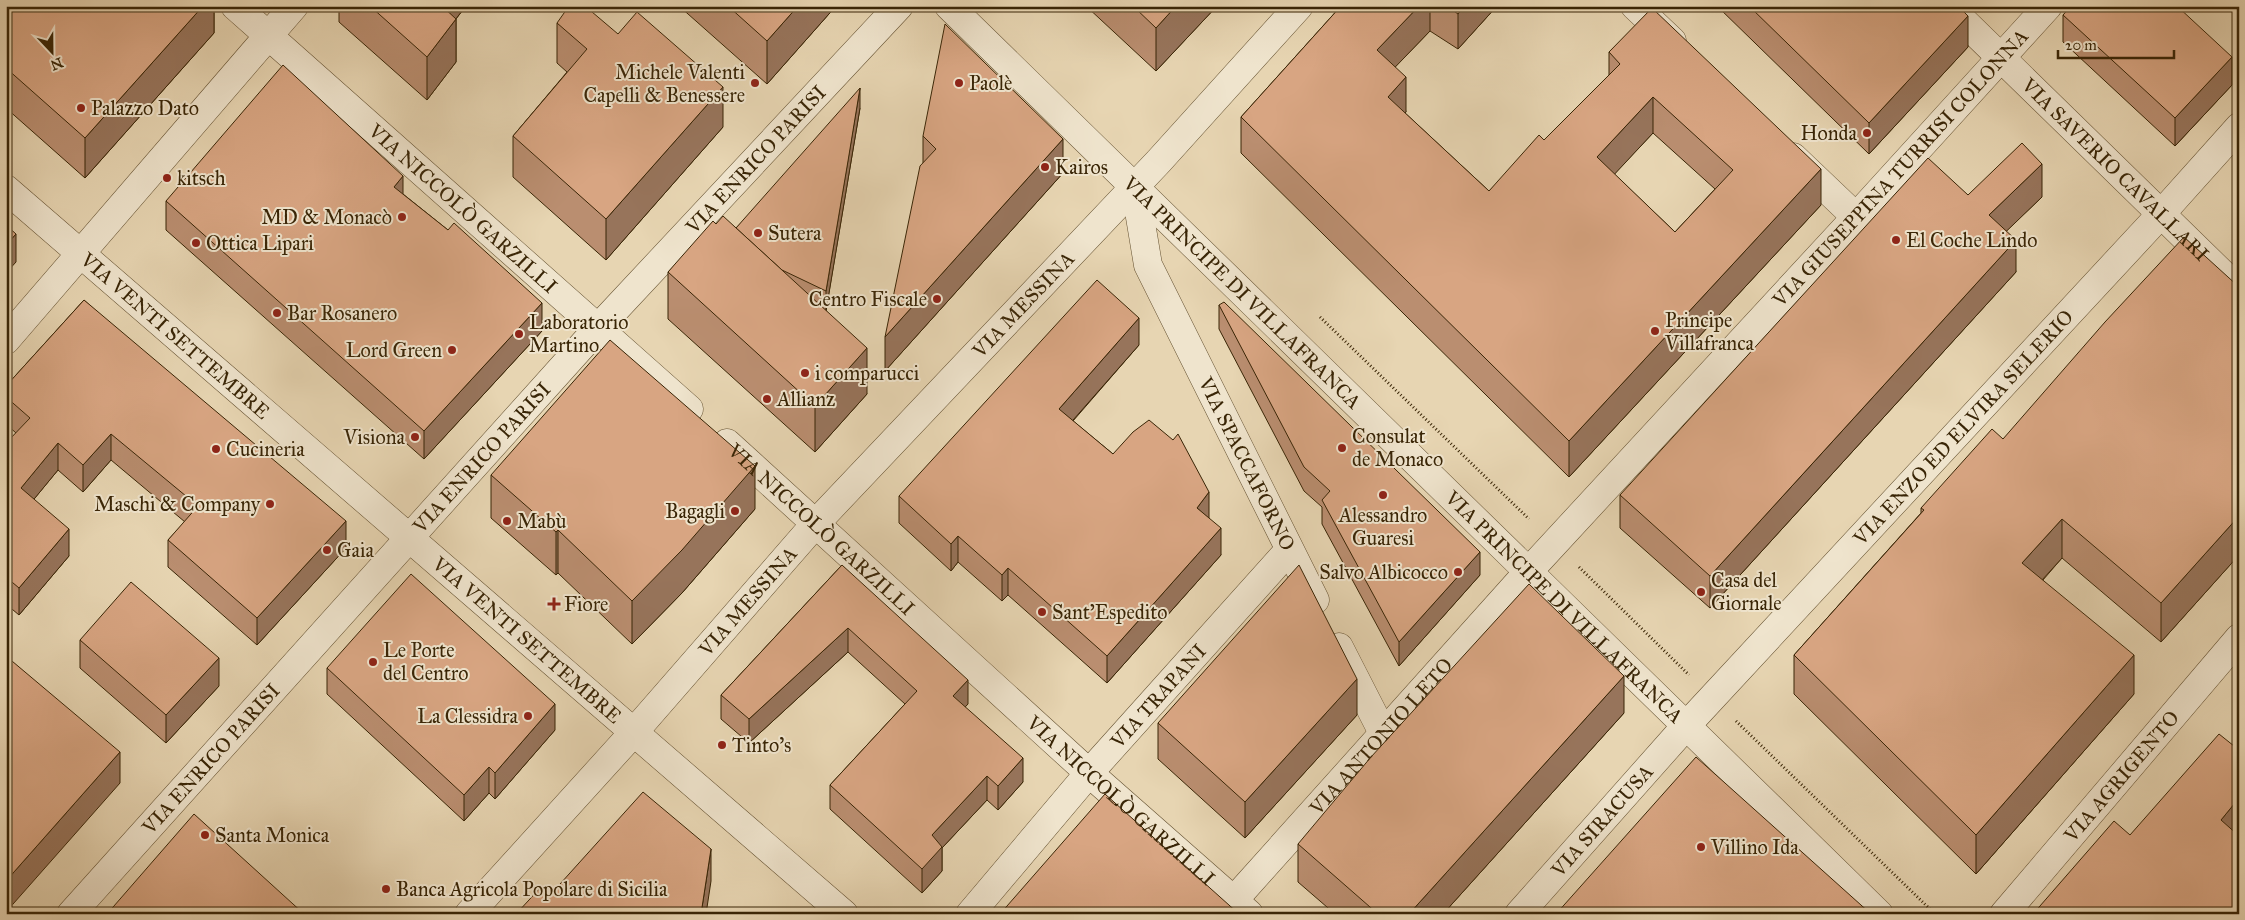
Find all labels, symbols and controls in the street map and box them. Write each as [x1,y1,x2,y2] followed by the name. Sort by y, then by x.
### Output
[1767,24,2033,312] street label: VIA GIUSEPPINA TURRISI COLONNA
[28,28,78,78] north arrow
[2058,28,2174,60] scale bar
[2065,36,2097,54] text: 20 m
[48,53,65,74] text: N
[583,60,745,107] place label: Michele Valenti Capelli & Benessere
[969,71,1012,95] place label: Paolè
[2016,72,2214,266] street label: VIA SAVERIO CAVALLARI
[749,77,761,89] marker: Michele Valenti Capelli & Benessere
[953,77,965,89] marker: Paolè
[680,80,831,239] street label: VIA ENRICO PARISI
[91,96,199,120] place label: Palazzo Dato
[75,102,87,114] marker: Palazzo Dato
[363,118,562,298] street label: VIA NICCOLÒ GARZILLI
[1800,121,1858,145] place label: Honda
[1861,127,1873,139] marker: Honda
[1055,155,1108,179] place label: Kairos
[1039,161,1051,173] marker: Kairos
[177,166,226,190] place label: kitsch
[1118,170,1367,414] street label: VIA PRINCIPE DI VILLAFRANCA
[161,172,173,184] marker: kitsch
[262,205,392,229] place label: MD & Monacò
[396,211,408,223] marker: MD & Monacò
[768,221,822,245] place label: Sutera
[752,227,764,239] marker: Sutera
[1906,228,2037,252] place label: El Coche Lindo
[206,231,314,255] place label: Ottica Lipari
[1890,234,1902,246] marker: El Coche Lindo
[190,237,202,249] marker: Ottica Lipari
[967,246,1079,363] street label: VIA MESSINA
[75,247,275,424] street label: VIA VENTI SETTEMBRE
[809,287,927,311] place label: Centro Fiscale
[931,293,943,305] marker: Centro Fiscale
[287,301,397,325] place label: Bar Rosanero
[1847,305,2078,551] street label: VIA ENZO ED ELVIRA SELERIO
[271,307,283,319] marker: Bar Rosanero
[1664,308,1755,355] place label: Principe Villafranca
[529,310,628,357] place label: Laboratorio Martino
[1649,325,1661,337] marker: Principe Villafranca
[513,328,525,340] marker: Laboratorio Martino
[346,338,442,362] place label: Lord Green
[446,344,458,356] marker: Lord Green
[815,361,920,385] place label: i comparucci
[799,367,811,379] marker: i comparucci
[1193,372,1300,554] street label: VIA SPACCAFORNO
[407,377,555,538] street label: VIA ENRICO PARISI
[776,387,835,411] place label: Allianz
[761,393,773,405] marker: Allianz
[1352,424,1443,471] place label: Consulat de Monaco
[342,425,406,449] place label: Visiona
[409,431,421,443] marker: Visiona
[226,437,305,461] place label: Cucineria
[723,438,920,620] street label: VIA NICCOLÒ GARZILLI
[1336,442,1348,454] marker: Consulat de Monaco
[210,443,222,455] marker: Cucineria
[1440,485,1688,728] street label: VIA PRINCIPE DI VILLAFRANCA
[1377,489,1389,501] marker: Alessandro Guaresi
[94,492,261,516] place label: Maschi & Company
[264,498,276,510] marker: Maschi & Company
[665,499,725,524] place label: Bagagli
[1338,503,1427,550] place label: Alessandro Guaresi
[729,505,741,517] marker: Bagagli
[517,509,567,533] place label: Mabù
[501,515,513,527] marker: Mabù
[337,538,375,562] place label: Gaia
[693,541,802,662] street label: VIA MESSINA
[321,544,333,556] marker: Gaia
[427,551,626,728] street label: VIA VENTI SETTEMBRE
[1319,560,1448,584] place label: Salvo Albicocco
[1452,566,1464,578] marker: Salvo Albicocco
[1711,568,1782,615] place label: Casa del Giornale
[1695,586,1707,598] marker: Casa del Giornale
[564,592,608,616] place label: Fiore
[548,598,560,610] marker: Fiore
[1052,600,1167,624] place label: Sant'Espedito
[1036,606,1048,618] marker: Sant'Espedito
[383,638,469,685] place label: Le Porte del Centro
[1105,639,1211,754] street label: VIA TRAPANI
[1304,653,1457,820] street label: VIA ANTONIO LETO
[367,656,379,668] marker: Le Porte del Centro
[136,678,285,840] street label: VIA ENRICO PARISI
[417,704,519,728] place label: La Clessidra
[2058,706,2184,848] street label: VIA AGRIGENTO
[522,710,534,722] marker: La Clessidra
[1021,710,1220,890] street label: VIA NICCOLÒ GARZILLI
[732,733,791,757] place label: Tinto's
[716,739,728,751] marker: Tinto's
[1545,759,1658,882] street label: VIA SIRACUSA
[215,823,330,847] place label: Santa Monica
[199,829,211,841] marker: Santa Monica
[1710,835,1799,859] place label: Villino Ida
[1695,841,1707,853] marker: Villino Ida
[396,877,668,902] place label: Banca Agricola Popolare di Sicilia
[380,883,392,895] marker: Banca Agricola Popolare di Sicilia

